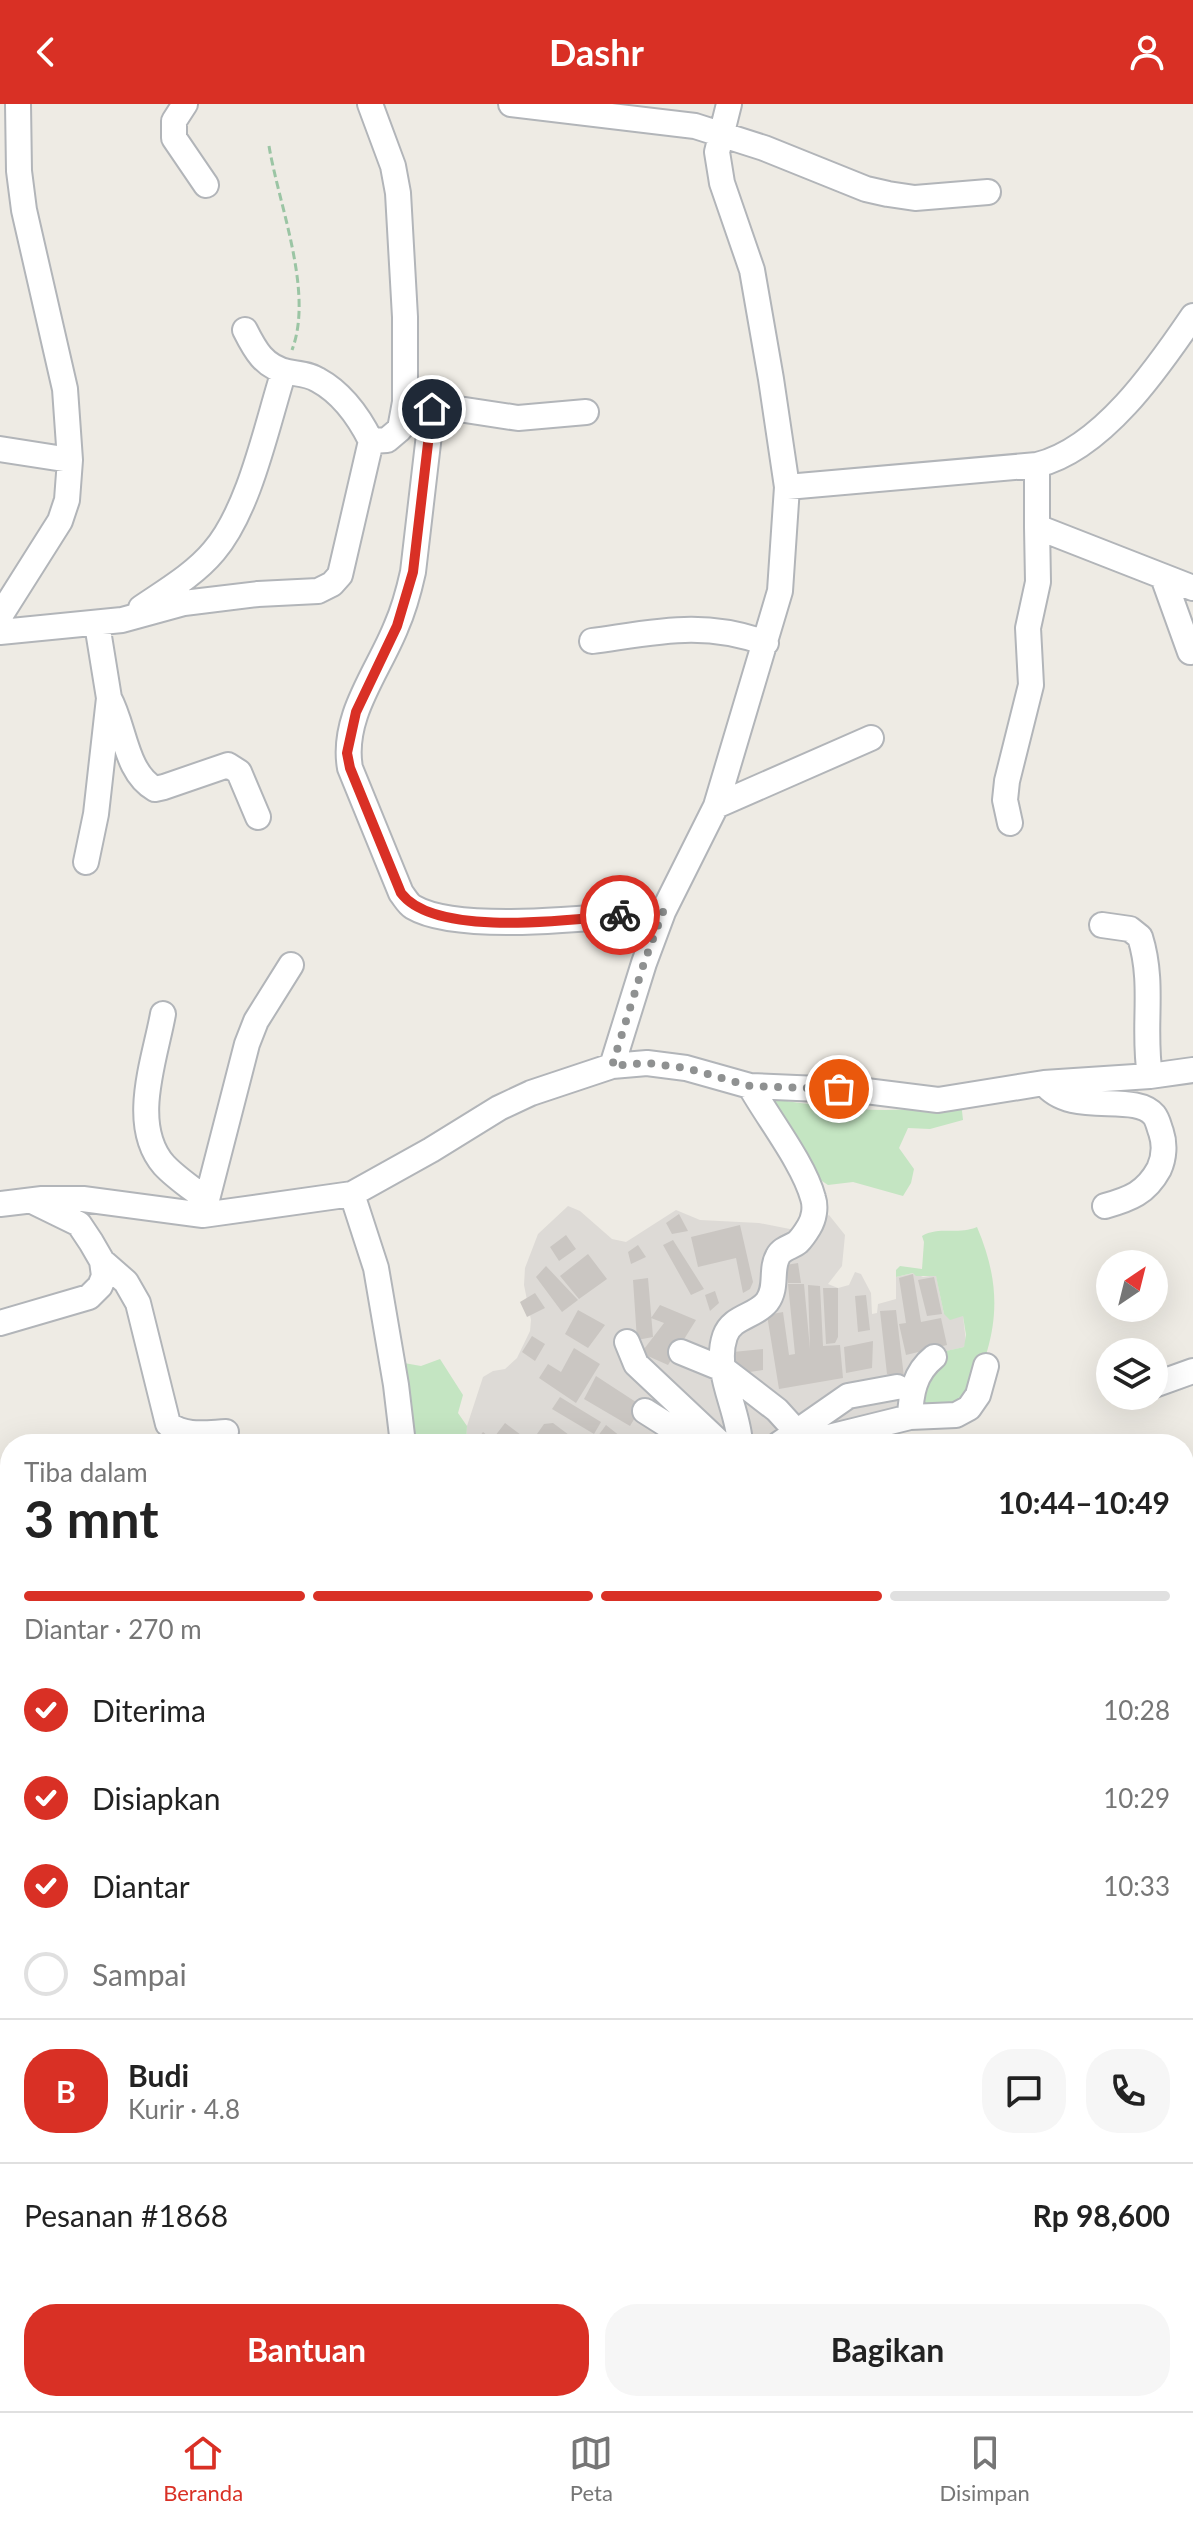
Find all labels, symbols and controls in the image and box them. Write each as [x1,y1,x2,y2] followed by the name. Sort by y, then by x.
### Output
[24,30,68,74] icon: back
[549,30,644,74] text: Dashr
[1125,30,1169,74] icon: person
[398,375,466,443] pin
[410,387,454,431] icon: home
[580,875,660,955] courier
[598,893,642,937] icon: bike
[805,1055,873,1123] pin
[817,1067,861,1111] icon: bag
[1096,1250,1168,1322] north arrow
[1096,1250,1168,1410] map controls
[1096,1338,1168,1410] button: layers
[24,1456,148,1488] text: Tiba dalam
[998,1484,1170,1520] text: 10:44–10:49
[24,1487,159,1549] text: 3 mnt
[24,1613,202,1645] text: Diantar · 270 m
[24,1688,68,1732] icon: check
[92,1692,206,1728] text: Diterima
[1103,1694,1170,1726] text: 10:28
[24,1776,68,1820] icon: check
[92,1780,221,1816] text: Disiapkan
[1103,1782,1170,1814] text: 10:29
[24,1864,68,1908] icon: check
[92,1868,190,1904] text: Diantar
[1103,1870,1170,1902] text: 10:33
[92,1956,187,1992] text: Sampai
[982,2049,1066,2133] button: chat
[1086,2049,1170,2133] button: phone
[128,2057,189,2093] text: Budi
[56,2073,76,2109] text: B
[128,2093,240,2125] text: Kurir · 4.8
[24,2197,228,2233] text: Pesanan #1868
[1033,2197,1170,2233] text: Rp 98,600
[24,2304,589,2396] button: Bantuan
[605,2304,1170,2396] button: Bagikan
[163,2431,243,2506] tab: Beranda
[569,2431,613,2506] tab: Peta
[940,2431,1030,2506] tab: Disimpan

